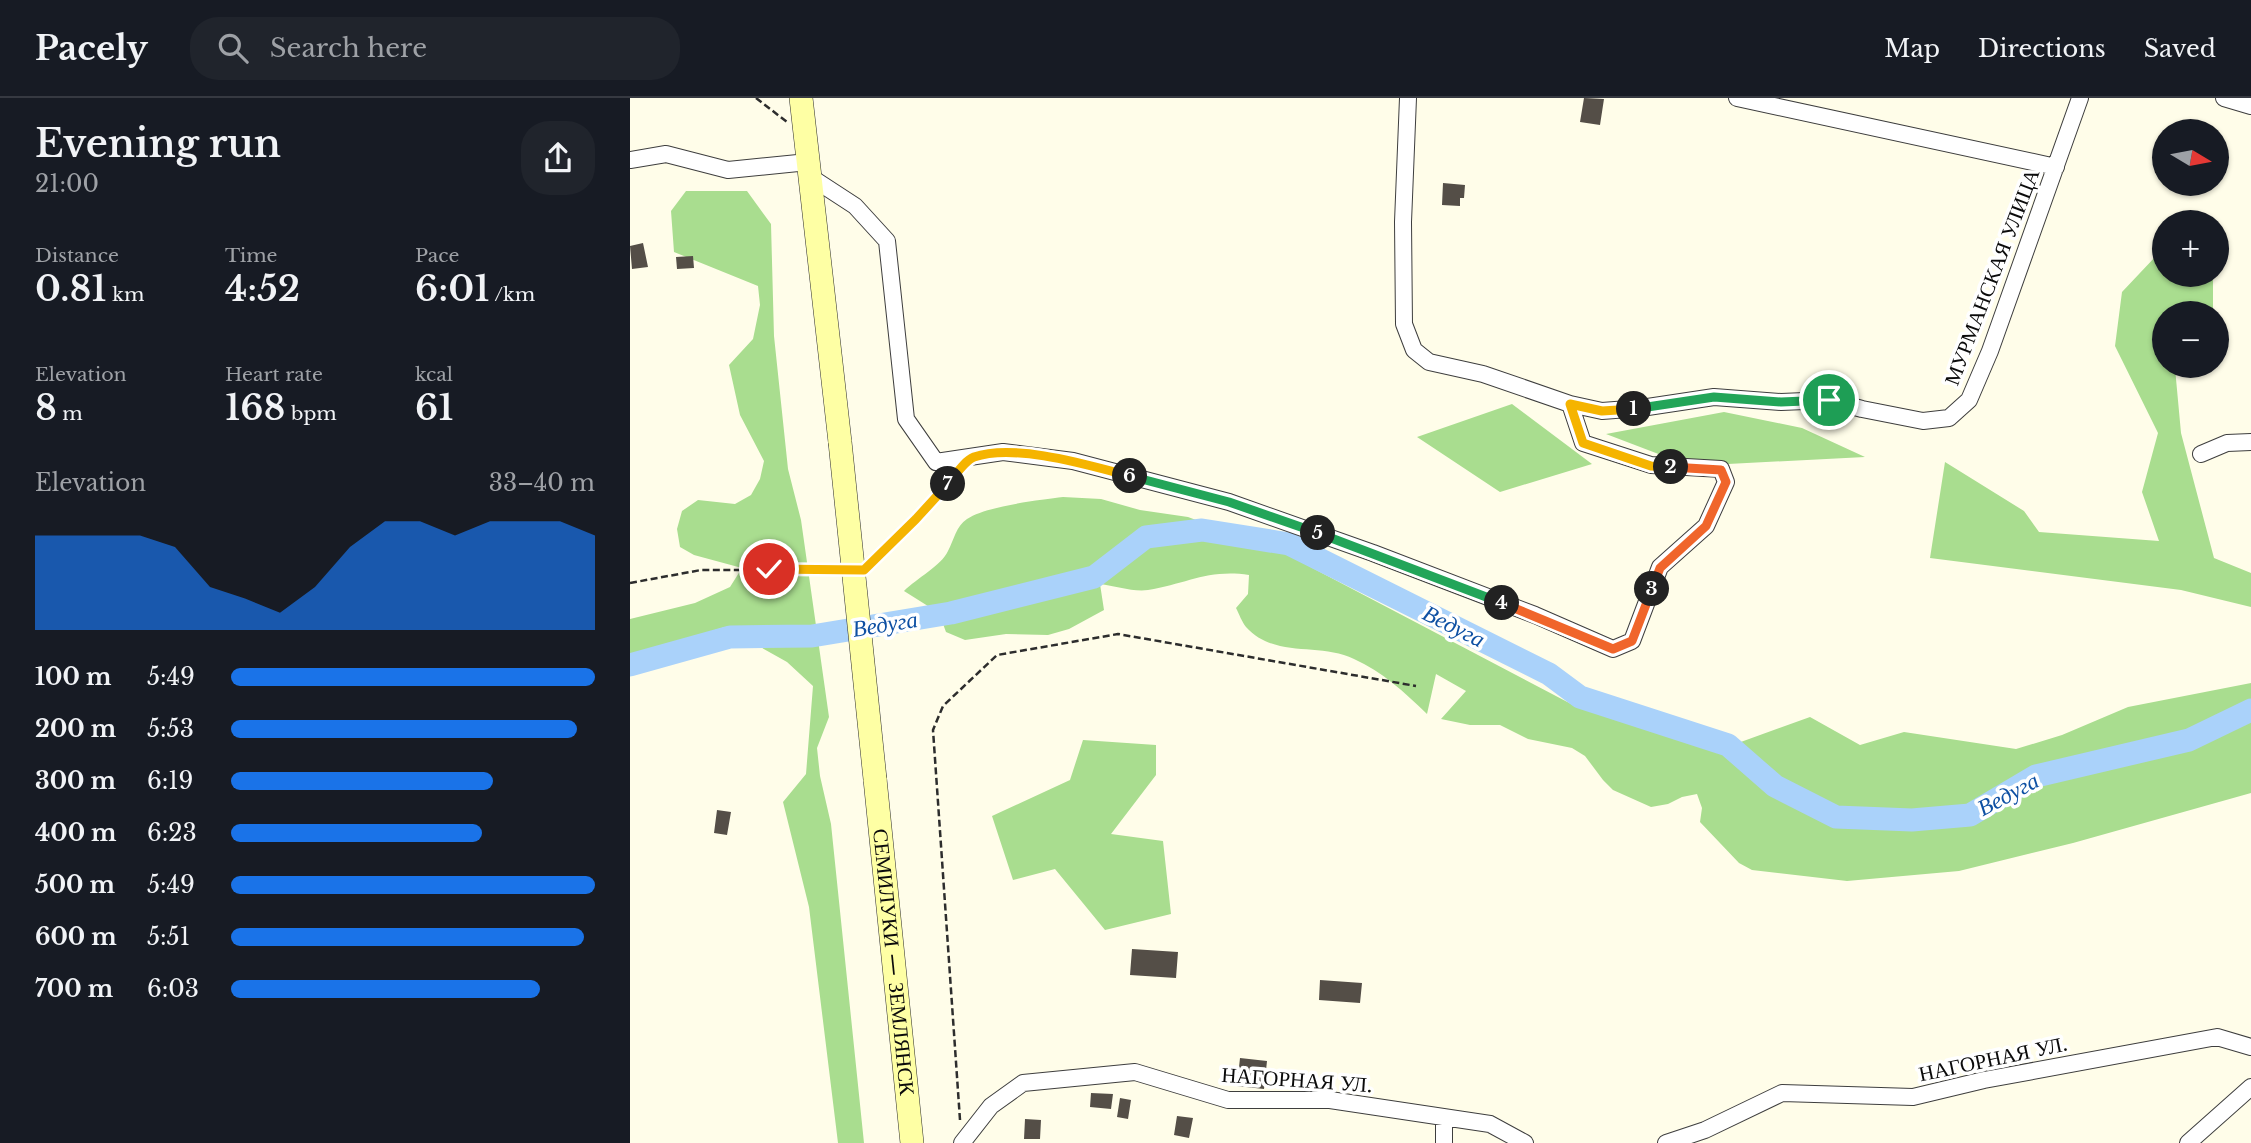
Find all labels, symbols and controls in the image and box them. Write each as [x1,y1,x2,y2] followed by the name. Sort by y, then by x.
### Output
[190,17,680,80] search box
[35,28,148,69] text: Pacely
[214,29,252,67] icon: search
[270,32,427,64] text: Search here
[1884,34,1940,63] text: Map
[1978,34,2106,63] text: Directions
[2144,34,2216,63] text: Saved
[2152,119,2230,196] north arrow
[2152,119,2229,378] map controls
[35,120,281,167] text: Evening run
[521,121,595,195] button: share
[1939,164,2046,389] street label: МУРМАНСКАЯ УЛИЦА
[35,170,99,198] text: 21:00
[2152,210,2229,287] button: +
[35,244,119,267] text: Distance
[225,244,277,267] text: Time
[415,244,459,267] text: Pace
[35,267,107,310] text: 0.81
[225,267,300,310] text: 4:52
[415,267,490,310] text: 6:01
[107,283,144,306] text: km
[490,283,535,306] text: /km
[2152,301,2229,378] button: −
[35,363,127,386] text: Elevation
[225,363,323,386] text: Heart rate
[415,363,453,386] text: kcal
[1799,370,1859,430] pin
[1810,381,1848,419] icon: arrive
[35,386,57,429] text: 8
[225,386,286,429] text: 168
[415,386,454,429] text: 61
[1616,392,1651,426] pin: 1
[1629,397,1638,420] text: 1
[57,402,83,425] text: m
[286,402,337,425] text: bpm
[1654,450,1688,484] pin: 2
[1664,455,1677,478] text: 2
[1112,458,1148,494] pin: 6
[1123,464,1136,487] text: 6
[930,466,966,502] pin: 7
[35,469,146,497] text: Elevation
[489,469,595,497] text: 33–40 m
[943,472,952,495] text: 7
[1300,516,1336,550] pin: 5
[1312,521,1323,544] text: 5
[739,539,799,599] pin
[750,550,788,588] icon: check
[1634,572,1670,606] pin: 3
[1645,577,1658,600] text: 3
[1484,586,1520,620] pin: 4
[1495,591,1508,614] text: 4
[1418,599,1490,653] water label: Ведуга
[850,605,920,643] water label: Ведуга
[35,663,111,691] text: 100 m
[147,663,195,691] text: 5:49
[35,715,116,743] text: 200 m
[147,715,194,743] text: 5:53
[1972,766,2044,822] water label: Ведуга
[35,767,116,795] text: 300 m
[147,767,193,795] text: 6:19
[35,819,117,847] text: 400 m
[147,819,197,847] text: 6:23
[867,827,920,1098] street label: СЕМИЛУКИ — ЗЕМЛЯНСК
[35,871,115,899] text: 500 m
[147,871,195,899] text: 5:49
[35,923,117,951] text: 600 m
[147,923,190,951] text: 5:51
[35,975,113,1003] text: 700 m
[147,975,199,1003] text: 6:03
[1916,1031,2070,1087] street label: НАГОРНАЯ УЛ.
[1221,1062,1373,1098] street label: НАГОРНАЯ УЛ.

